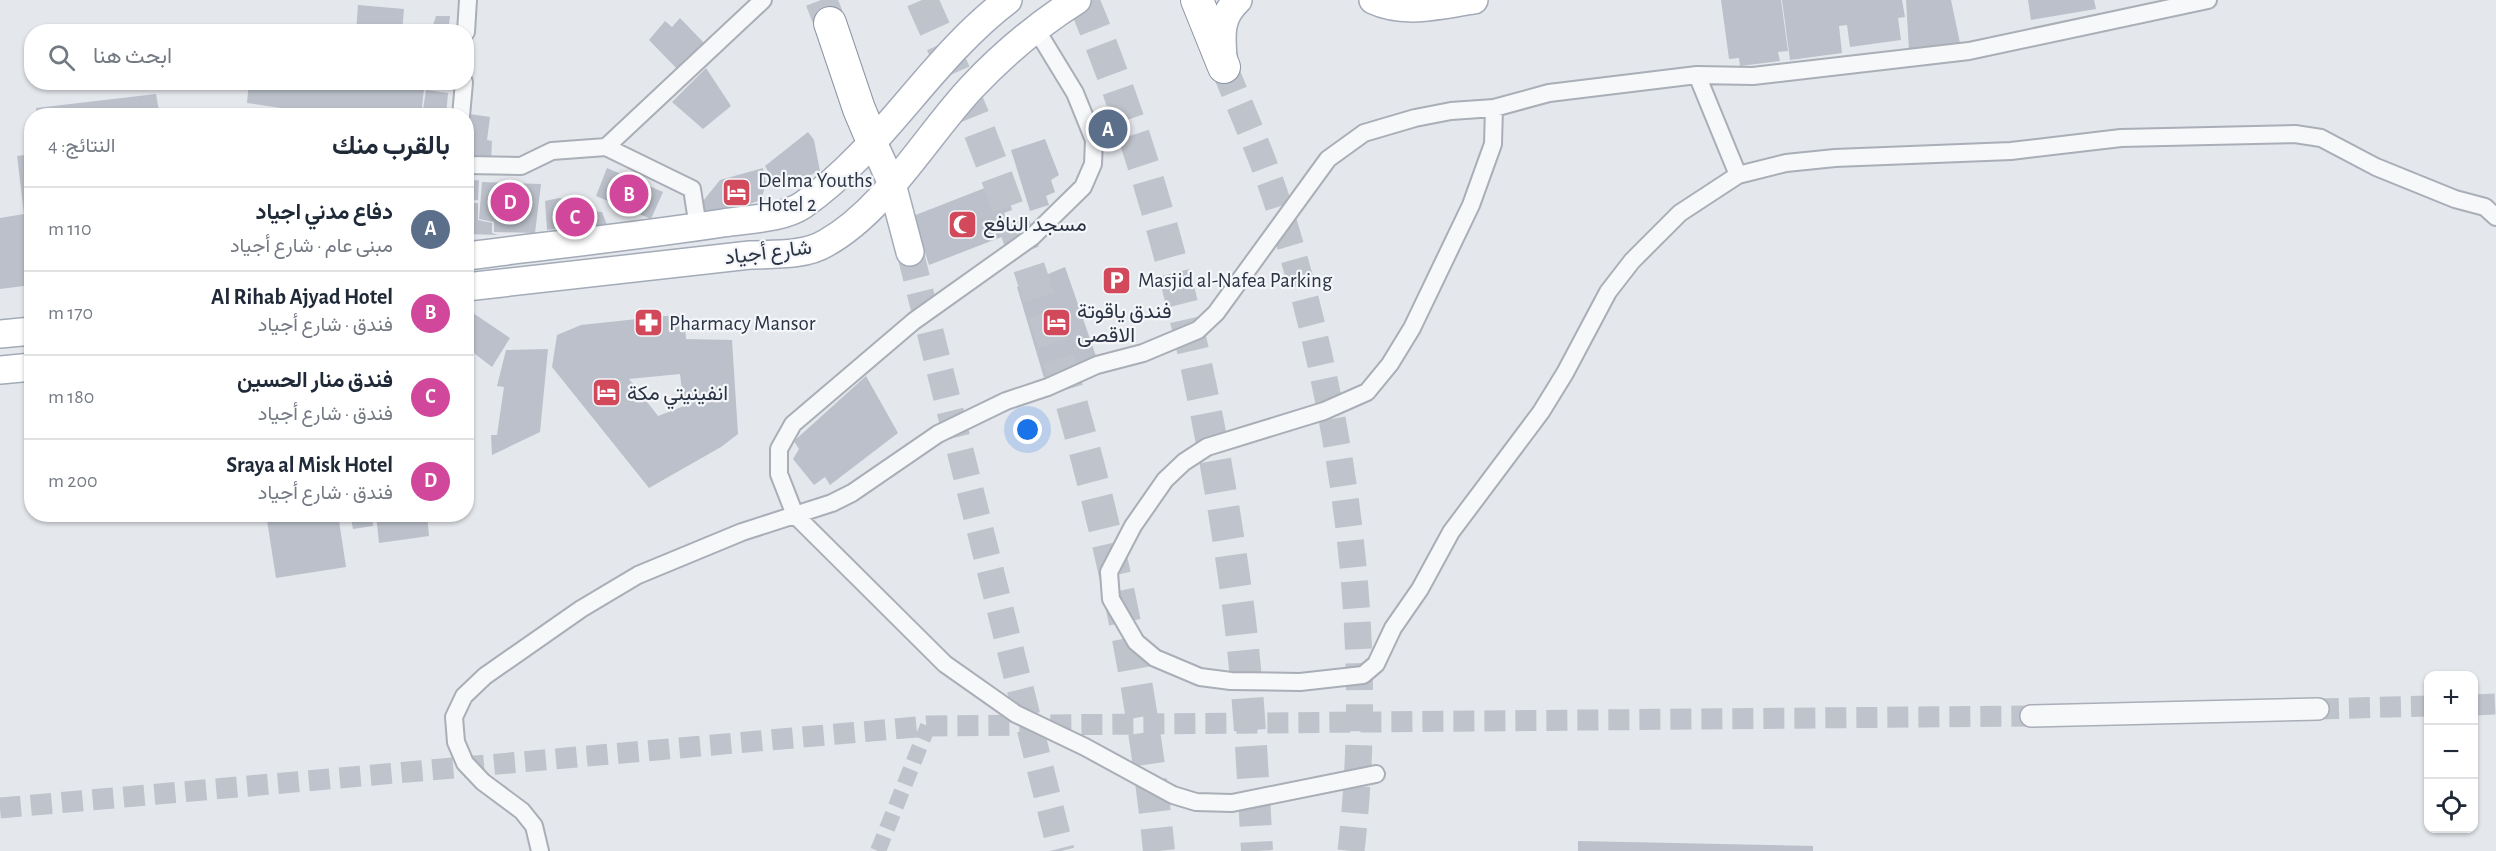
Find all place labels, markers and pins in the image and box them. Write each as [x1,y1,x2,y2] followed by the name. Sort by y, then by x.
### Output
[1088,106,1128,152] pin: A
[758,170,873,215] place label: Delma Youths Hotel 2
[610,172,648,216] pin: B
[721,176,753,208] hotel icon: Delma Youths Hotel 2
[490,180,530,224] pin: D
[556,194,594,240] pin: C
[946,208,978,240] mosque icon: مسجد النافع
[983,214,1087,238] place label: مسجد النافع
[1101,264,1133,296] parking icon: Masjid al-Nafea Parking
[1138,270,1333,291] place label: Masjid al-Nafea Parking
[1077,301,1172,347] place label: فندق ياقوتة الاقصى
[632,307,664,339] pharmacy icon: Pharmacy Mansor
[1040,307,1072,339] hotel icon: فندق ياقوتة الاقصى
[669,313,816,334] place label: Pharmacy Mansor
[590,377,622,409] hotel icon: انفينيتي مكة
[627,383,728,410] place label: انفينيتي مكة

